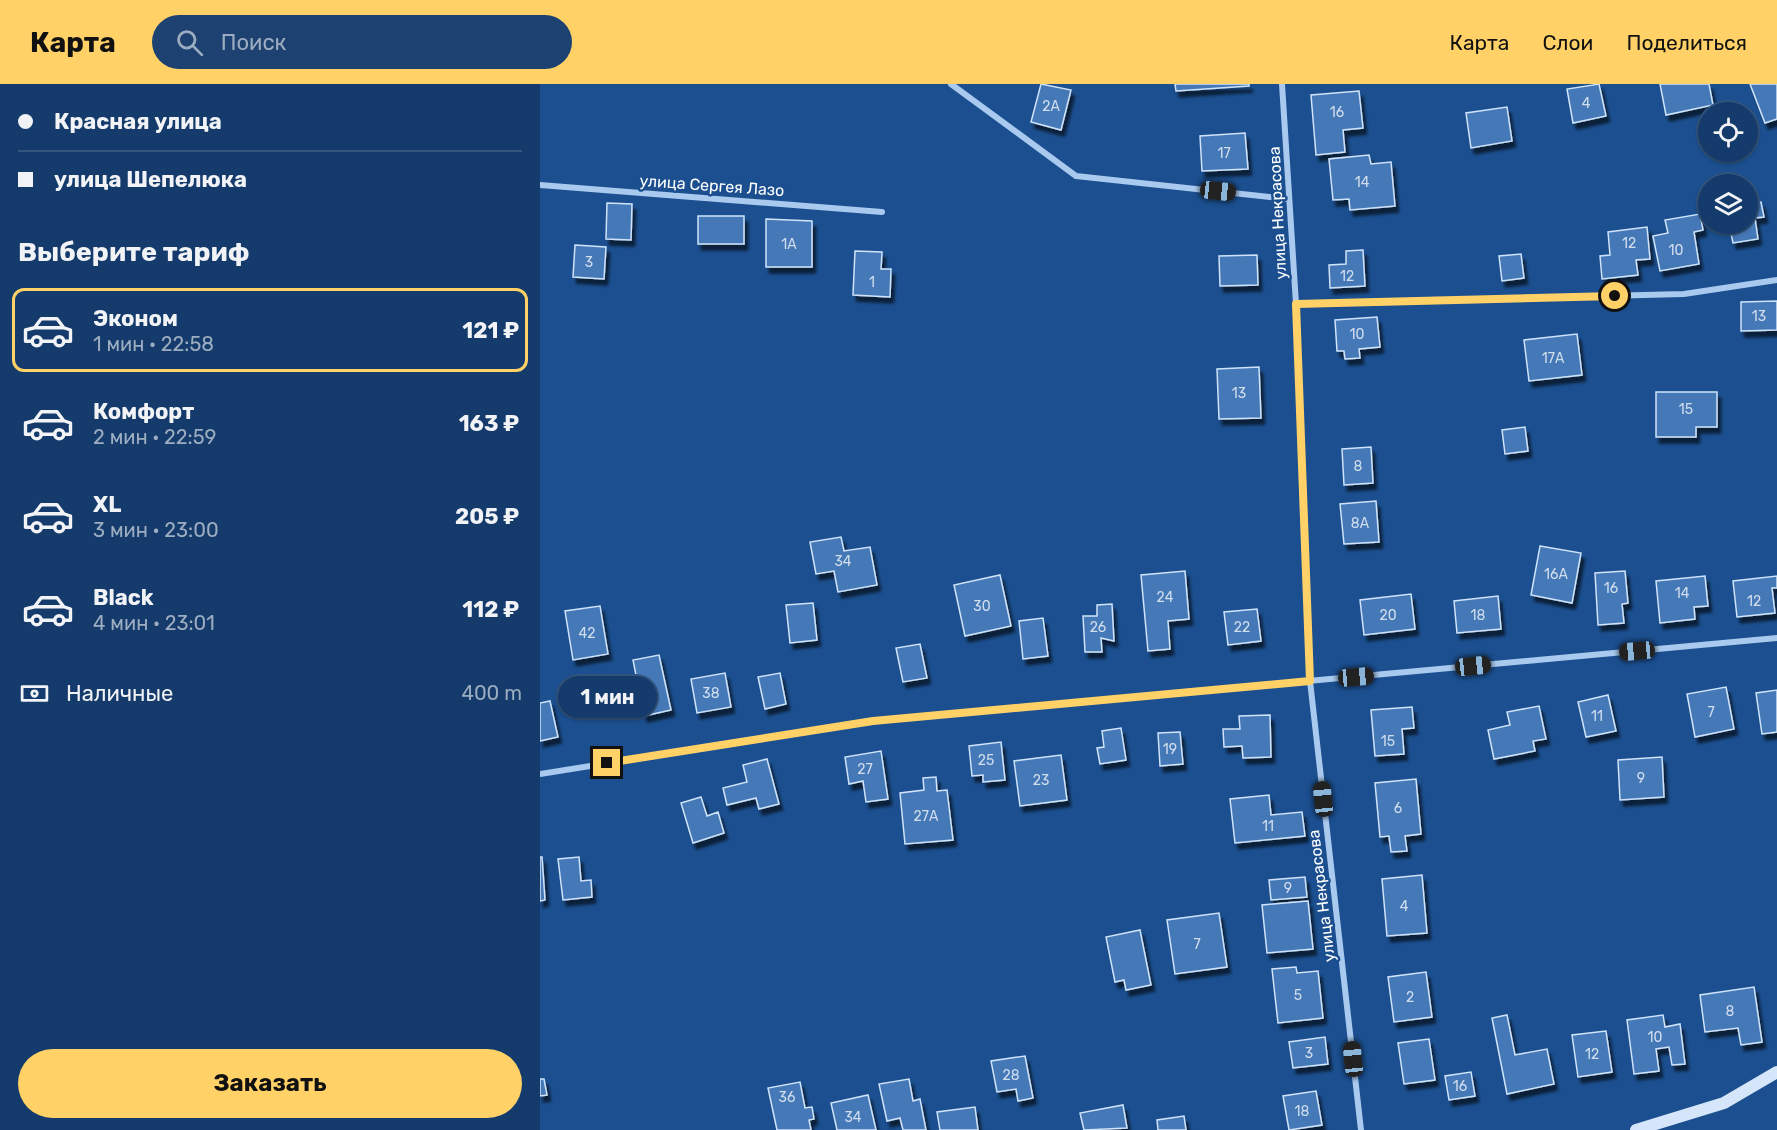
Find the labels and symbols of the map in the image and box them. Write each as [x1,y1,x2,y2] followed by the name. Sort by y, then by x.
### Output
[1582,95,1591,112] house number: 4
[1042,98,1060,115] house number: 2А
[1330,104,1344,121] house number: 16
[1217,145,1231,162] house number: 17
[1265,146,1290,280] street label: улица Некрасова
[639,171,785,200] street label: улица Сергея Лазо
[1355,174,1370,191] house number: 14
[1199,180,1237,202] car
[1622,235,1636,252] house number: 12
[781,236,797,253] house number: 1А
[1669,242,1684,259] house number: 10
[585,254,593,271] house number: 3
[1340,268,1354,285] house number: 12
[869,274,875,291] house number: 1
[1601,282,1628,309] route start
[1752,308,1766,325] house number: 13
[1350,326,1365,343] house number: 10
[1542,350,1565,367] house number: 17А
[1232,385,1246,402] house number: 13
[1679,401,1693,418] house number: 15
[1354,458,1363,475] house number: 8
[1351,515,1370,532] house number: 8А
[834,553,852,570] house number: 34
[1544,566,1569,583] house number: 16А
[1604,580,1618,597] house number: 16
[1675,585,1690,602] house number: 14
[1157,589,1174,606] house number: 24
[1747,593,1761,610] house number: 12
[973,598,991,615] house number: 30
[1379,607,1397,624] house number: 20
[1471,607,1486,624] house number: 18
[1090,619,1106,636] house number: 26
[1234,619,1250,636] house number: 22
[579,625,595,642] house number: 42
[1618,640,1656,662] car
[1454,655,1492,677] car
[1337,666,1375,688] car
[557,676,656,718] callout: 1 мин
[702,685,720,702] house number: 38
[1707,704,1715,721] house number: 7
[1591,708,1603,725] house number: 11
[1381,733,1395,750] house number: 15
[1163,741,1177,758] house number: 19
[593,749,620,776] route end
[978,752,994,769] house number: 25
[857,761,873,778] house number: 27
[1637,770,1645,787] house number: 9
[1033,772,1049,789] house number: 23
[1312,780,1334,818] car
[1394,800,1402,817] house number: 6
[914,808,939,825] house number: 27А
[1262,818,1274,835] house number: 11
[1304,829,1339,963] street label: улица Некрасова
[1284,880,1292,897] house number: 9
[1400,898,1409,915] house number: 4
[1193,936,1201,953] house number: 7
[1294,987,1302,1004] house number: 5
[1406,989,1414,1006] house number: 2
[1726,1003,1735,1020] house number: 8
[1648,1029,1663,1046] house number: 10
[1342,1040,1364,1078] car
[1305,1045,1313,1062] house number: 3
[1585,1046,1599,1063] house number: 12
[1002,1067,1020,1084] house number: 28
[1453,1078,1467,1095] house number: 16
[779,1089,795,1106] house number: 36
[1295,1103,1310,1120] house number: 18
[844,1109,862,1126] house number: 34

